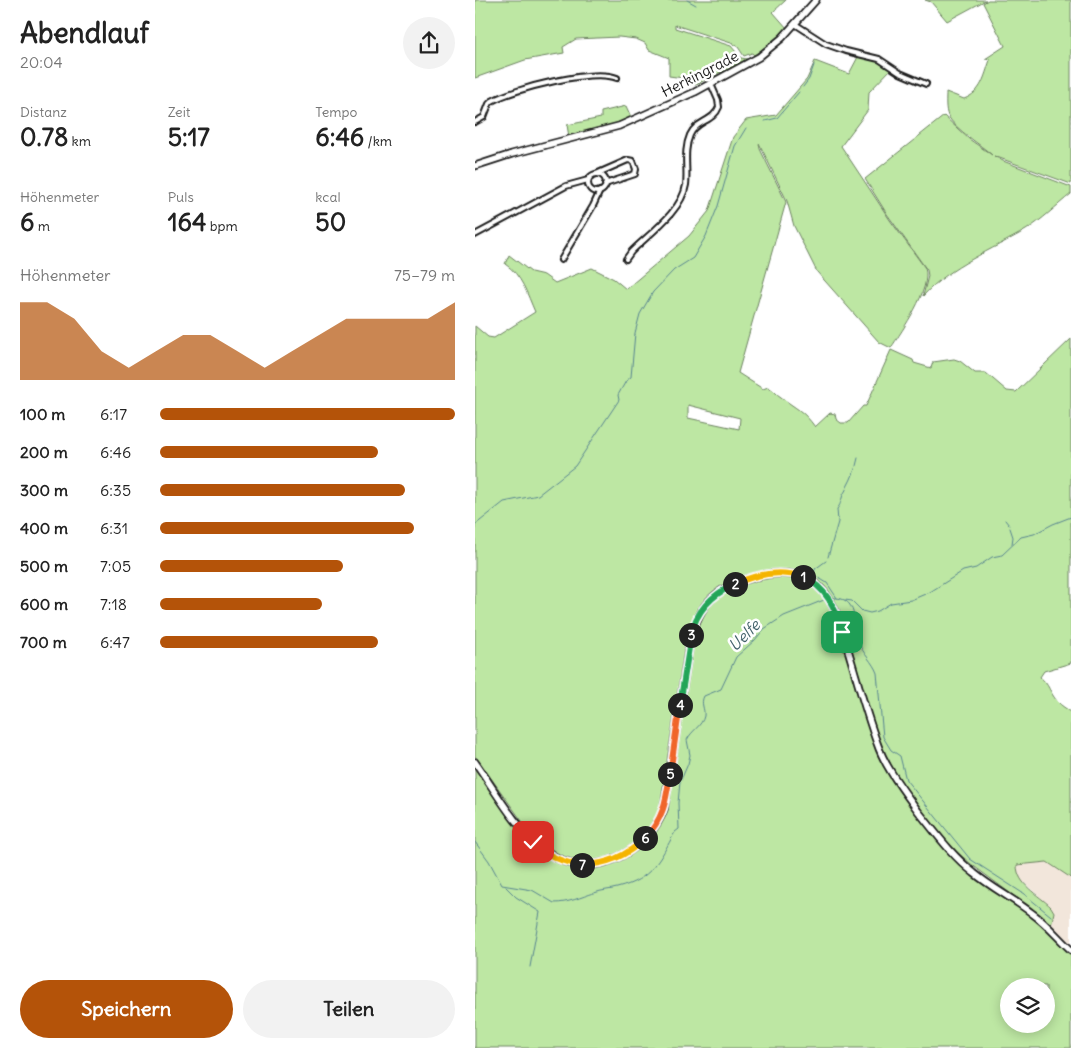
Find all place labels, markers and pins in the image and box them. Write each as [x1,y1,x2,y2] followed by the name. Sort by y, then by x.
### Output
[791,564,815,590] pin: 1
[723,572,747,596] pin: 2
[821,611,863,653] pin
[679,622,703,648] pin: 3
[667,692,693,718] pin: 4
[657,762,683,786] pin: 5
[512,821,554,863] pin
[633,826,657,850] pin: 6
[569,852,595,878] pin: 7

